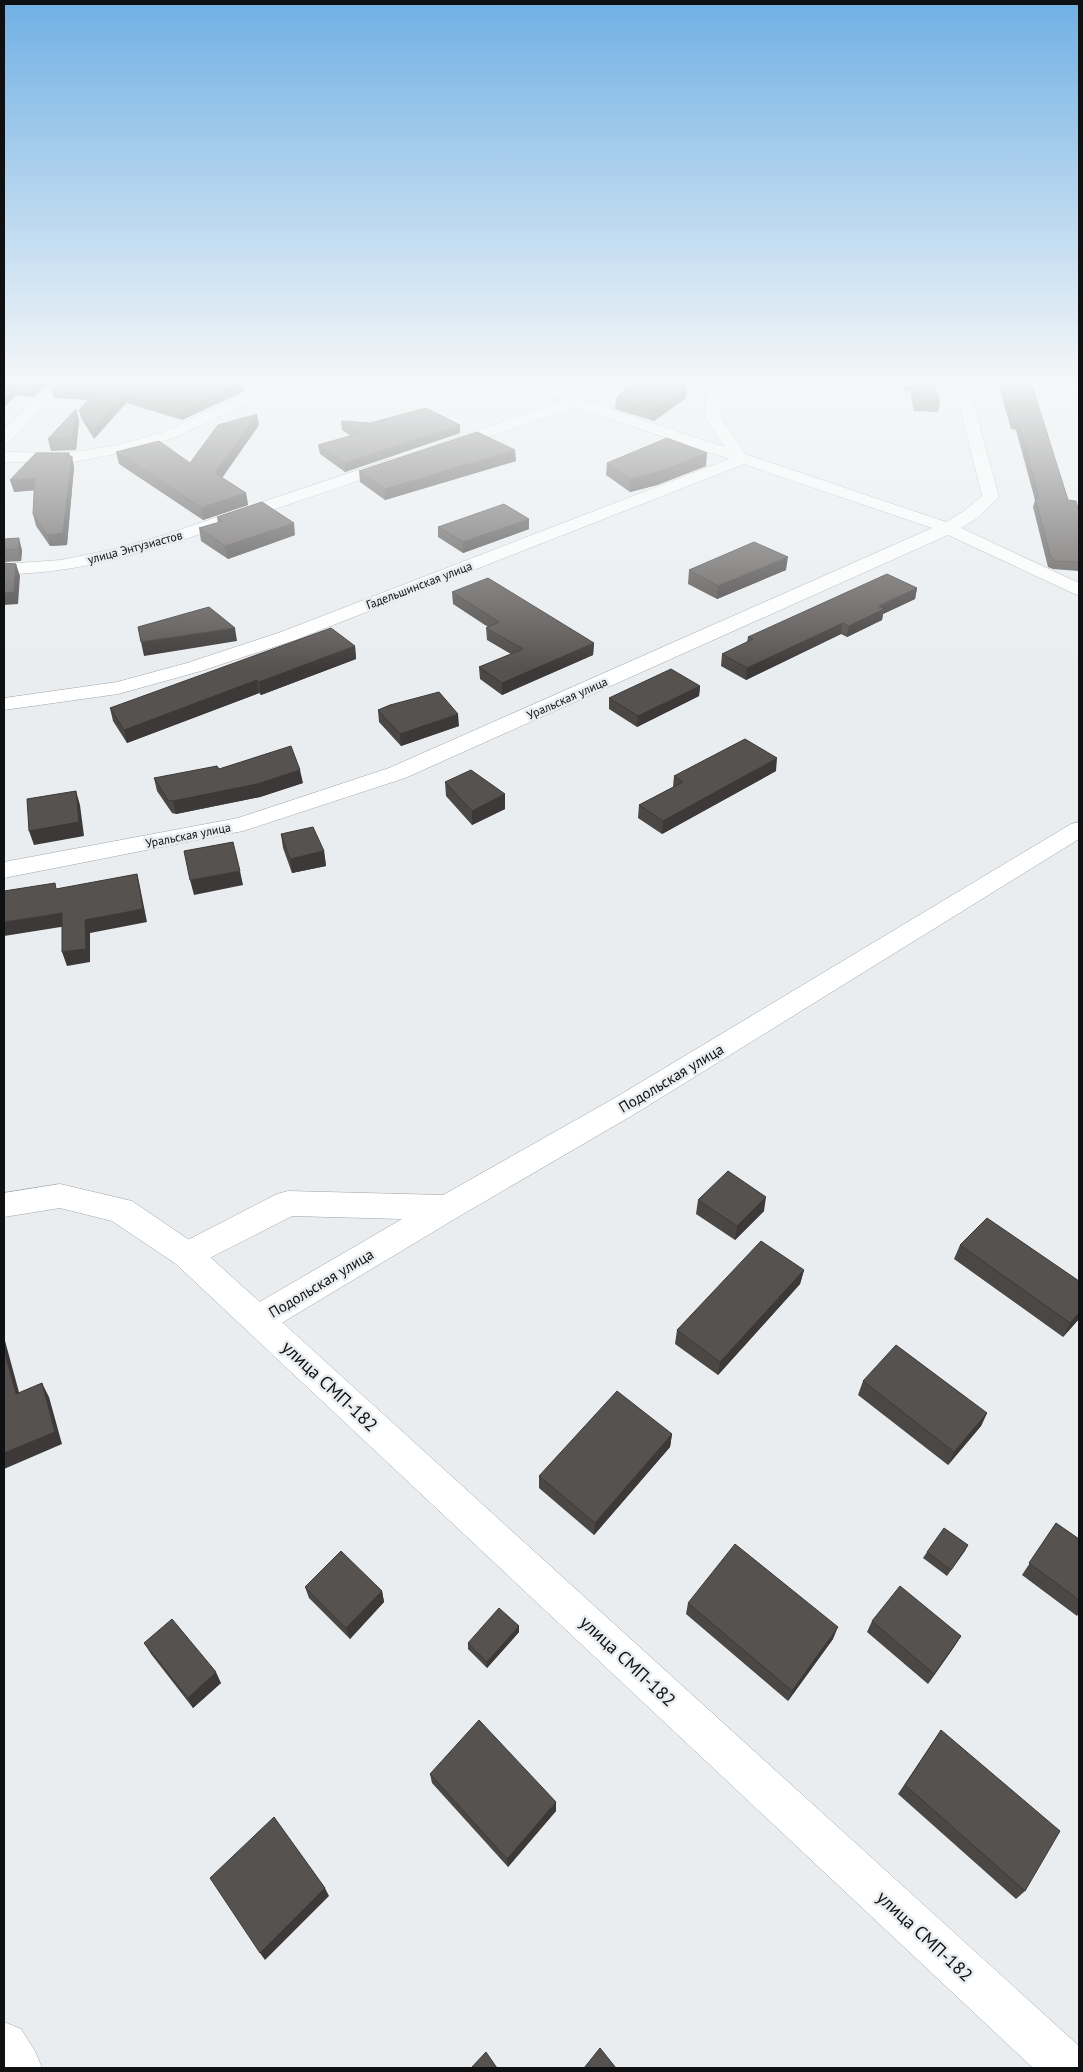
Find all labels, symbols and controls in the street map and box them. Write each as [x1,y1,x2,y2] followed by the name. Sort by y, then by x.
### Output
[86,527,184,567] street label: улица Энтузиастов
[364,558,474,612] street label: Гадельшинская улица
[524,674,610,722] street label: Уральская улица
[144,819,232,851] street label: Уральская улица
[615,1039,727,1117] street label: Подольская улица
[265,1244,377,1322] street label: Подольская улица
[277,1336,383,1436] street label: улица СМП-182
[575,1611,681,1711] street label: улица СМП-182
[872,1886,978,1986] street label: улица СМП-182

